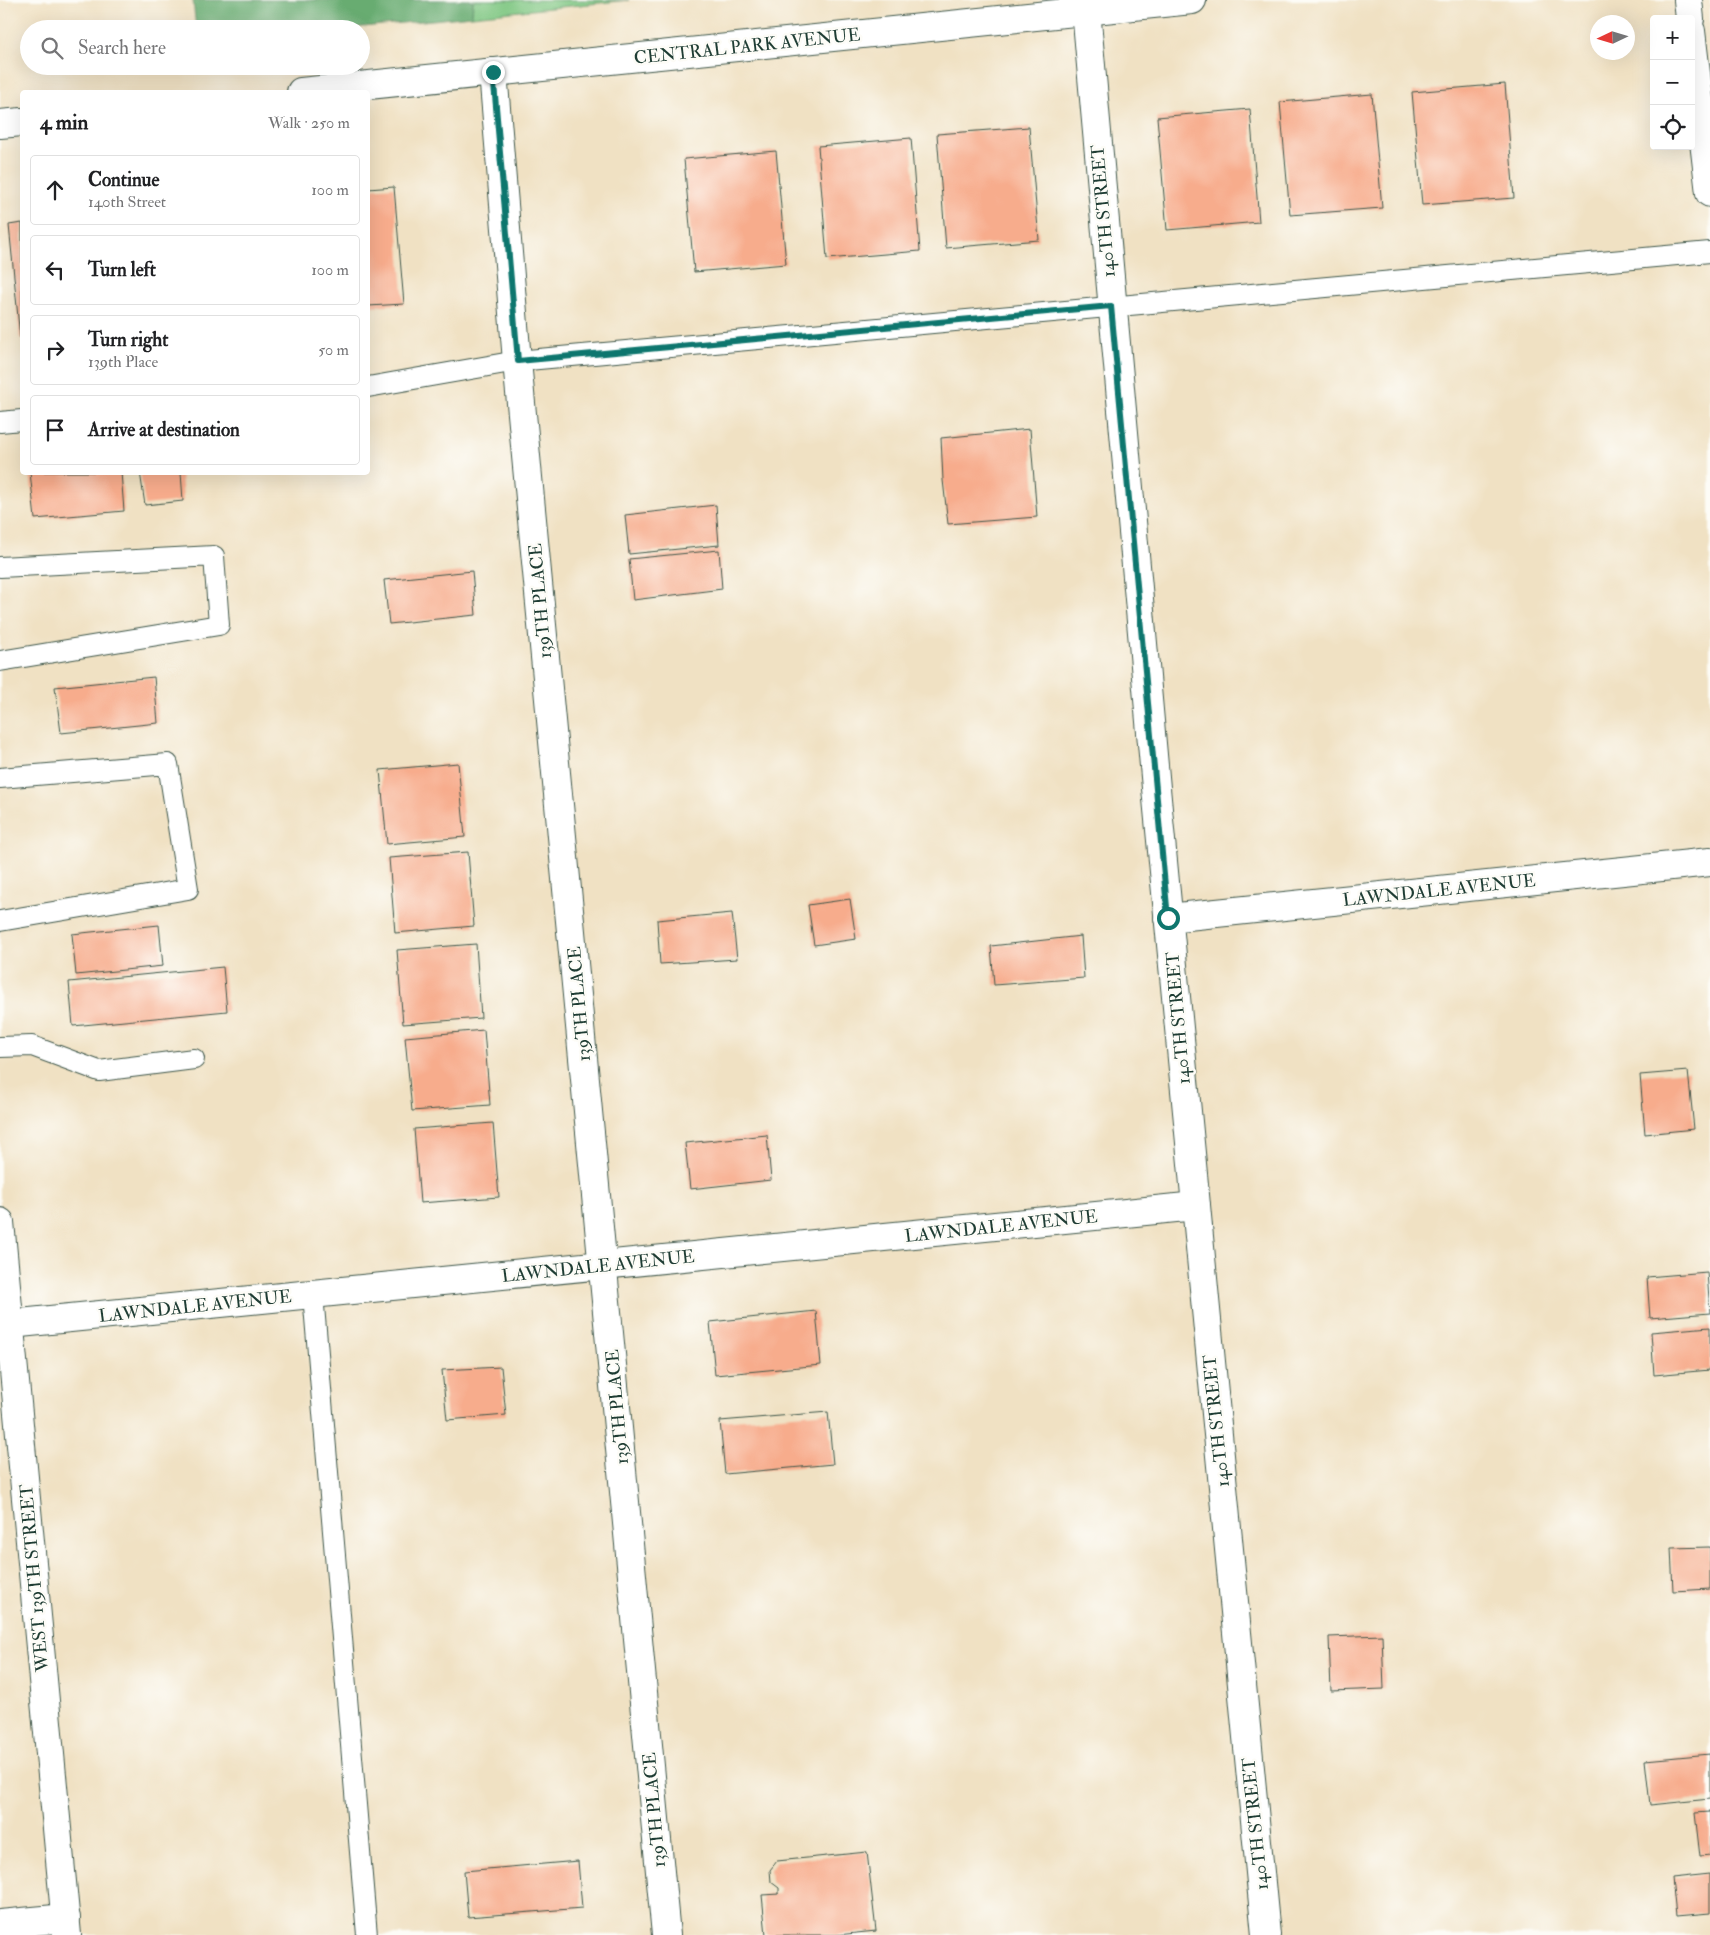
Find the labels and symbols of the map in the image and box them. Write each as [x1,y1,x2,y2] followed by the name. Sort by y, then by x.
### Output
[1590,15,1635,60] north arrow
[633,23,862,70] street label: CENTRAL PARK AVENUE
[482,61,505,84] route end
[1086,143,1121,278] street label: 140TH STREET
[524,542,557,660] street label: 139TH PLACE
[1341,869,1537,912] street label: LAWNDALE AVENUE
[1157,907,1180,930] route start
[563,945,596,1063] street label: 139TH PLACE
[1161,950,1196,1085] street label: 140TH STREET
[903,1205,1099,1248] street label: LAWNDALE AVENUE
[500,1245,696,1288] street label: LAWNDALE AVENUE
[97,1285,293,1328] street label: LAWNDALE AVENUE
[601,1348,634,1466] street label: 139TH PLACE
[1198,1353,1235,1488] street label: 140TH STREET
[15,1482,54,1674] street label: WEST 139TH STREET
[638,1751,671,1869] street label: 139TH PLACE
[1237,1756,1274,1891] street label: 140TH STREET

